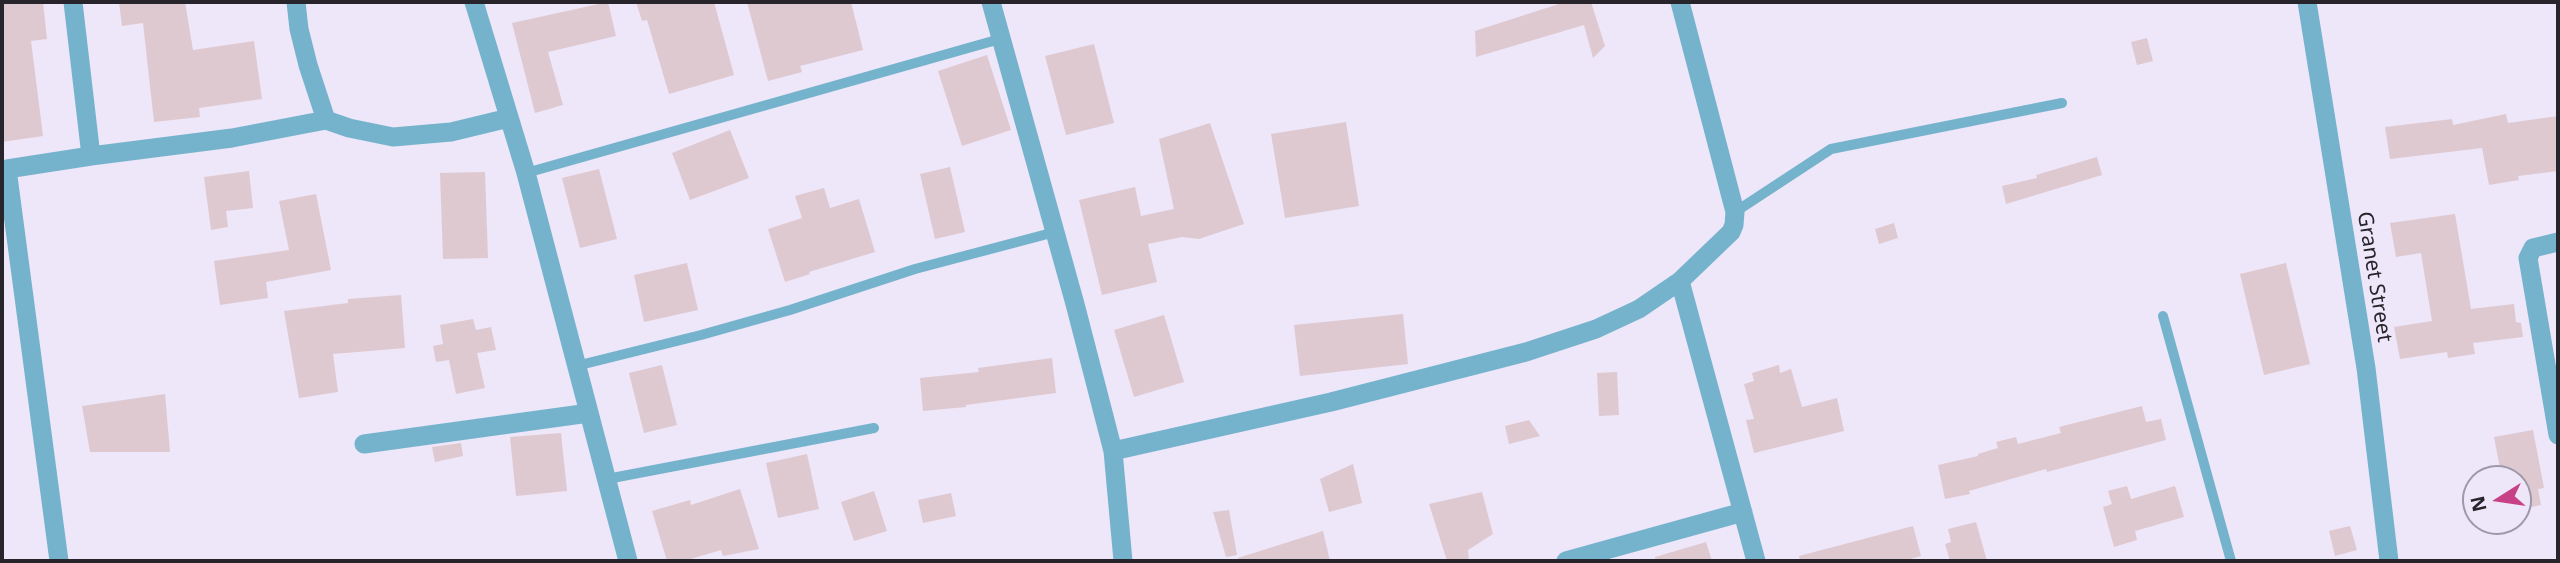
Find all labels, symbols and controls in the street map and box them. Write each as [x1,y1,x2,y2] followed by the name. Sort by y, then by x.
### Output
[2351,210,2397,344] street label: Granet Street
[2462,465,2532,535] north arrow
[2464,494,2493,514] text: N

